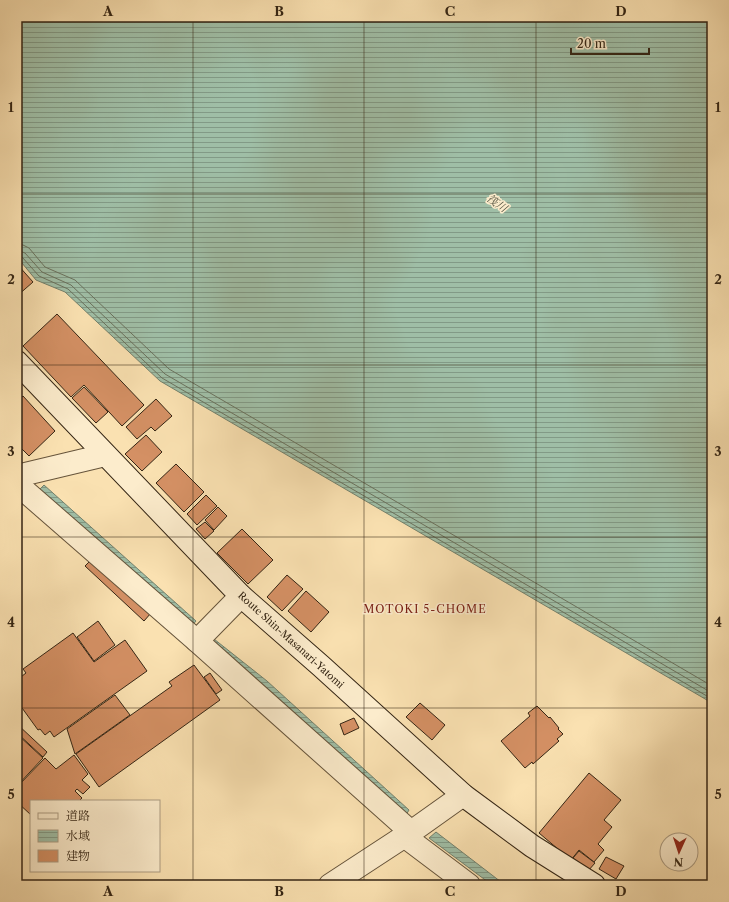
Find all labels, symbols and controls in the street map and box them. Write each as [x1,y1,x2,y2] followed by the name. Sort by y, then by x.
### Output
[102,3,114,19] text: A
[274,3,284,19] text: B
[445,3,455,19] text: C
[615,3,627,19] text: D
[571,30,649,56] scale bar
[577,36,606,51] text: 20 m
[8,99,14,115] text: 1
[715,99,721,115] text: 1
[484,191,511,216] water label: 筏川
[7,271,15,287] text: 2
[714,271,722,287] text: 2
[7,443,15,459] text: 3
[714,443,722,459] text: 3
[235,589,347,691] street label: Route Shin-Masanari-Yatomi
[363,602,487,616] district label: MOTOKI 5-CHOME
[7,614,15,630] text: 4
[714,614,722,630] text: 4
[7,786,15,802] text: 5
[714,786,722,802] text: 5
[30,800,160,872] legend
[66,808,90,823] text: 道路
[66,828,90,843] text: 水域
[659,832,699,872] north arrow
[66,848,90,863] text: 建物
[673,855,684,869] text: N
[102,883,114,899] text: A
[274,883,284,899] text: B
[445,883,455,899] text: C
[615,883,627,899] text: D

